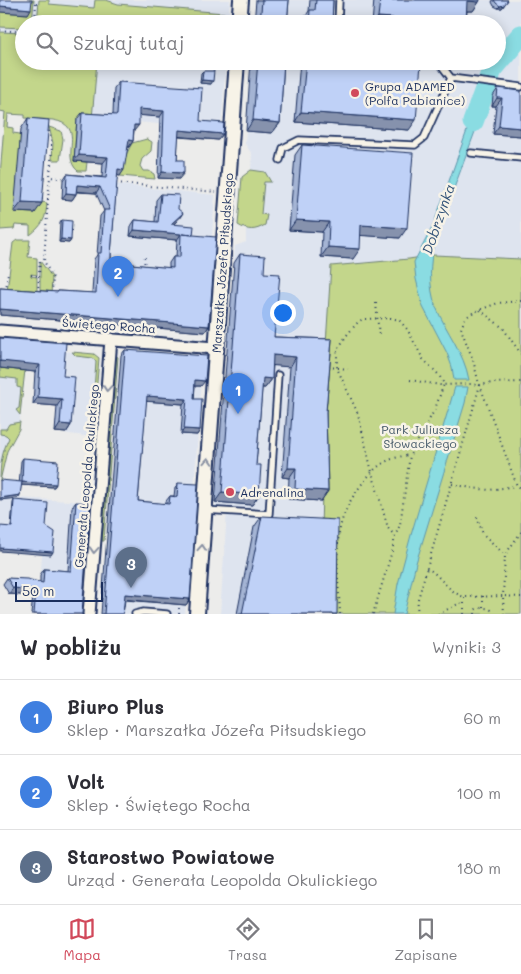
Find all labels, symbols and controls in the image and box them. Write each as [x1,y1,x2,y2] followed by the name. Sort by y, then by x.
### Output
[15,15,506,70] search box
[33,29,61,57] icon: search
[73,30,184,55] text: Szukaj tutaj
[365,78,465,108] place label: Grupa ADAMED (Polfa Pabianice)
[349,87,361,99] marker: Grupa ADAMED (Polfa Pabianice)
[208,172,236,354] street label: Marszałka Józefa Piłsudskiego
[417,181,459,257] water label: Dobrzynka
[102,256,134,297] pin: 2
[270,300,296,326] your location
[62,314,156,336] street label: Świętego Rocha
[222,373,254,414] pin: 1
[70,384,102,568] street label: Generała Leopolda Okulickiego
[102,384,113,392] one-way arrow
[381,421,459,451] park label: Park Juliusza Słowackiego
[202,457,213,465] one-way arrow
[240,484,304,500] place label: Adrenalina
[224,486,236,498] marker: Adrenalina
[196,544,207,552] one-way arrow
[89,546,100,554] one-way arrow
[115,547,147,588] pin: 3
[15,579,102,602] scale bar
[22,581,54,600] text: 50 m
[20,633,121,660] text: W pobliżu
[432,636,501,657] text: Wyniki: 3
[67,694,164,719] text: Biuro Plus
[32,707,40,728] text: 1
[464,707,501,728] text: 60 m
[67,719,366,740] text: Sklep · Marszałka Józefa Piłsudskiego
[67,769,105,794] text: Volt
[32,782,40,803] text: 2
[456,782,501,803] text: 100 m
[67,794,251,815] text: Sklep · Świętego Rocha
[67,844,275,869] text: Starostwo Powiatowe
[31,857,41,878] text: 3
[456,857,501,878] text: 180 m
[67,869,377,890] text: Urząd · Generała Leopolda Okulickiego
[64,915,101,964] tab: Mapa
[228,915,267,964] tab: Trasa
[394,915,457,964] tab: Zapisane

